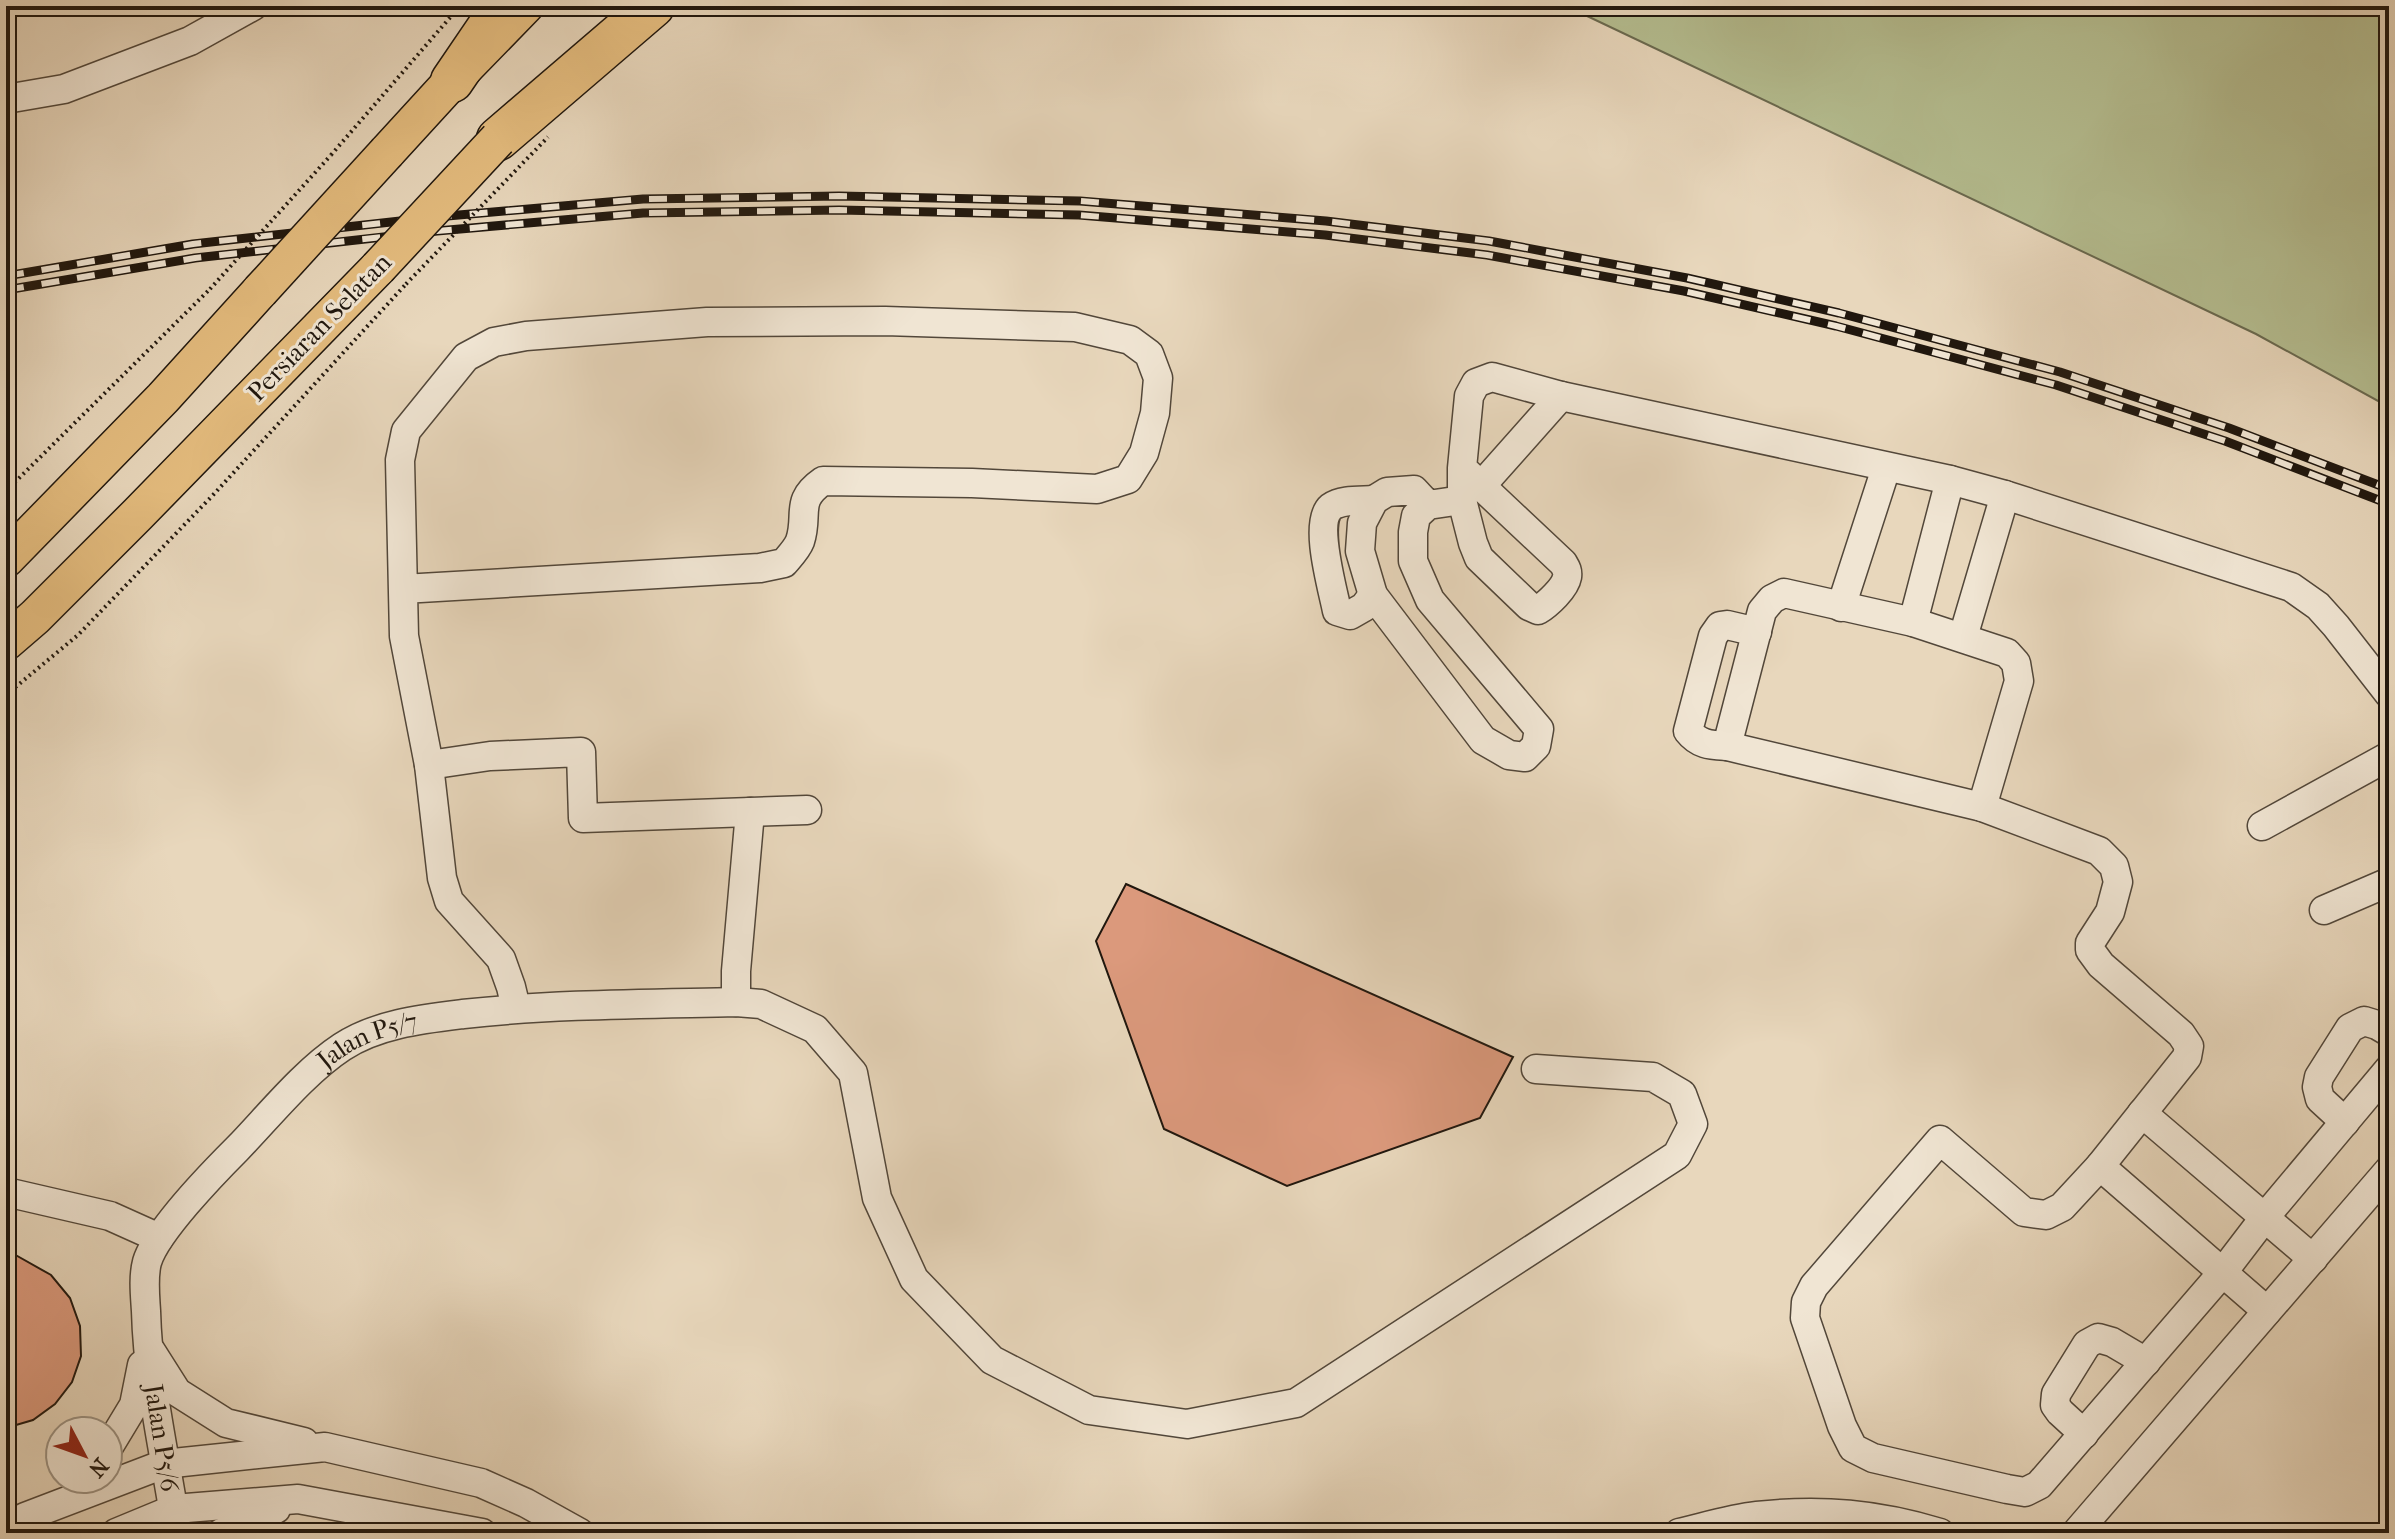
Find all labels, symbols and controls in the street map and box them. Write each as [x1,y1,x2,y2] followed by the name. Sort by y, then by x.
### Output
[241,247,398,408] street label: Persiaran Selatan
[309,1006,420,1077] street label: Jalan P5/7
[137,1380,185,1495] street label: Jalan P5/6
[44,1415,124,1495] north arrow
[83,1453,114,1483] text: N

